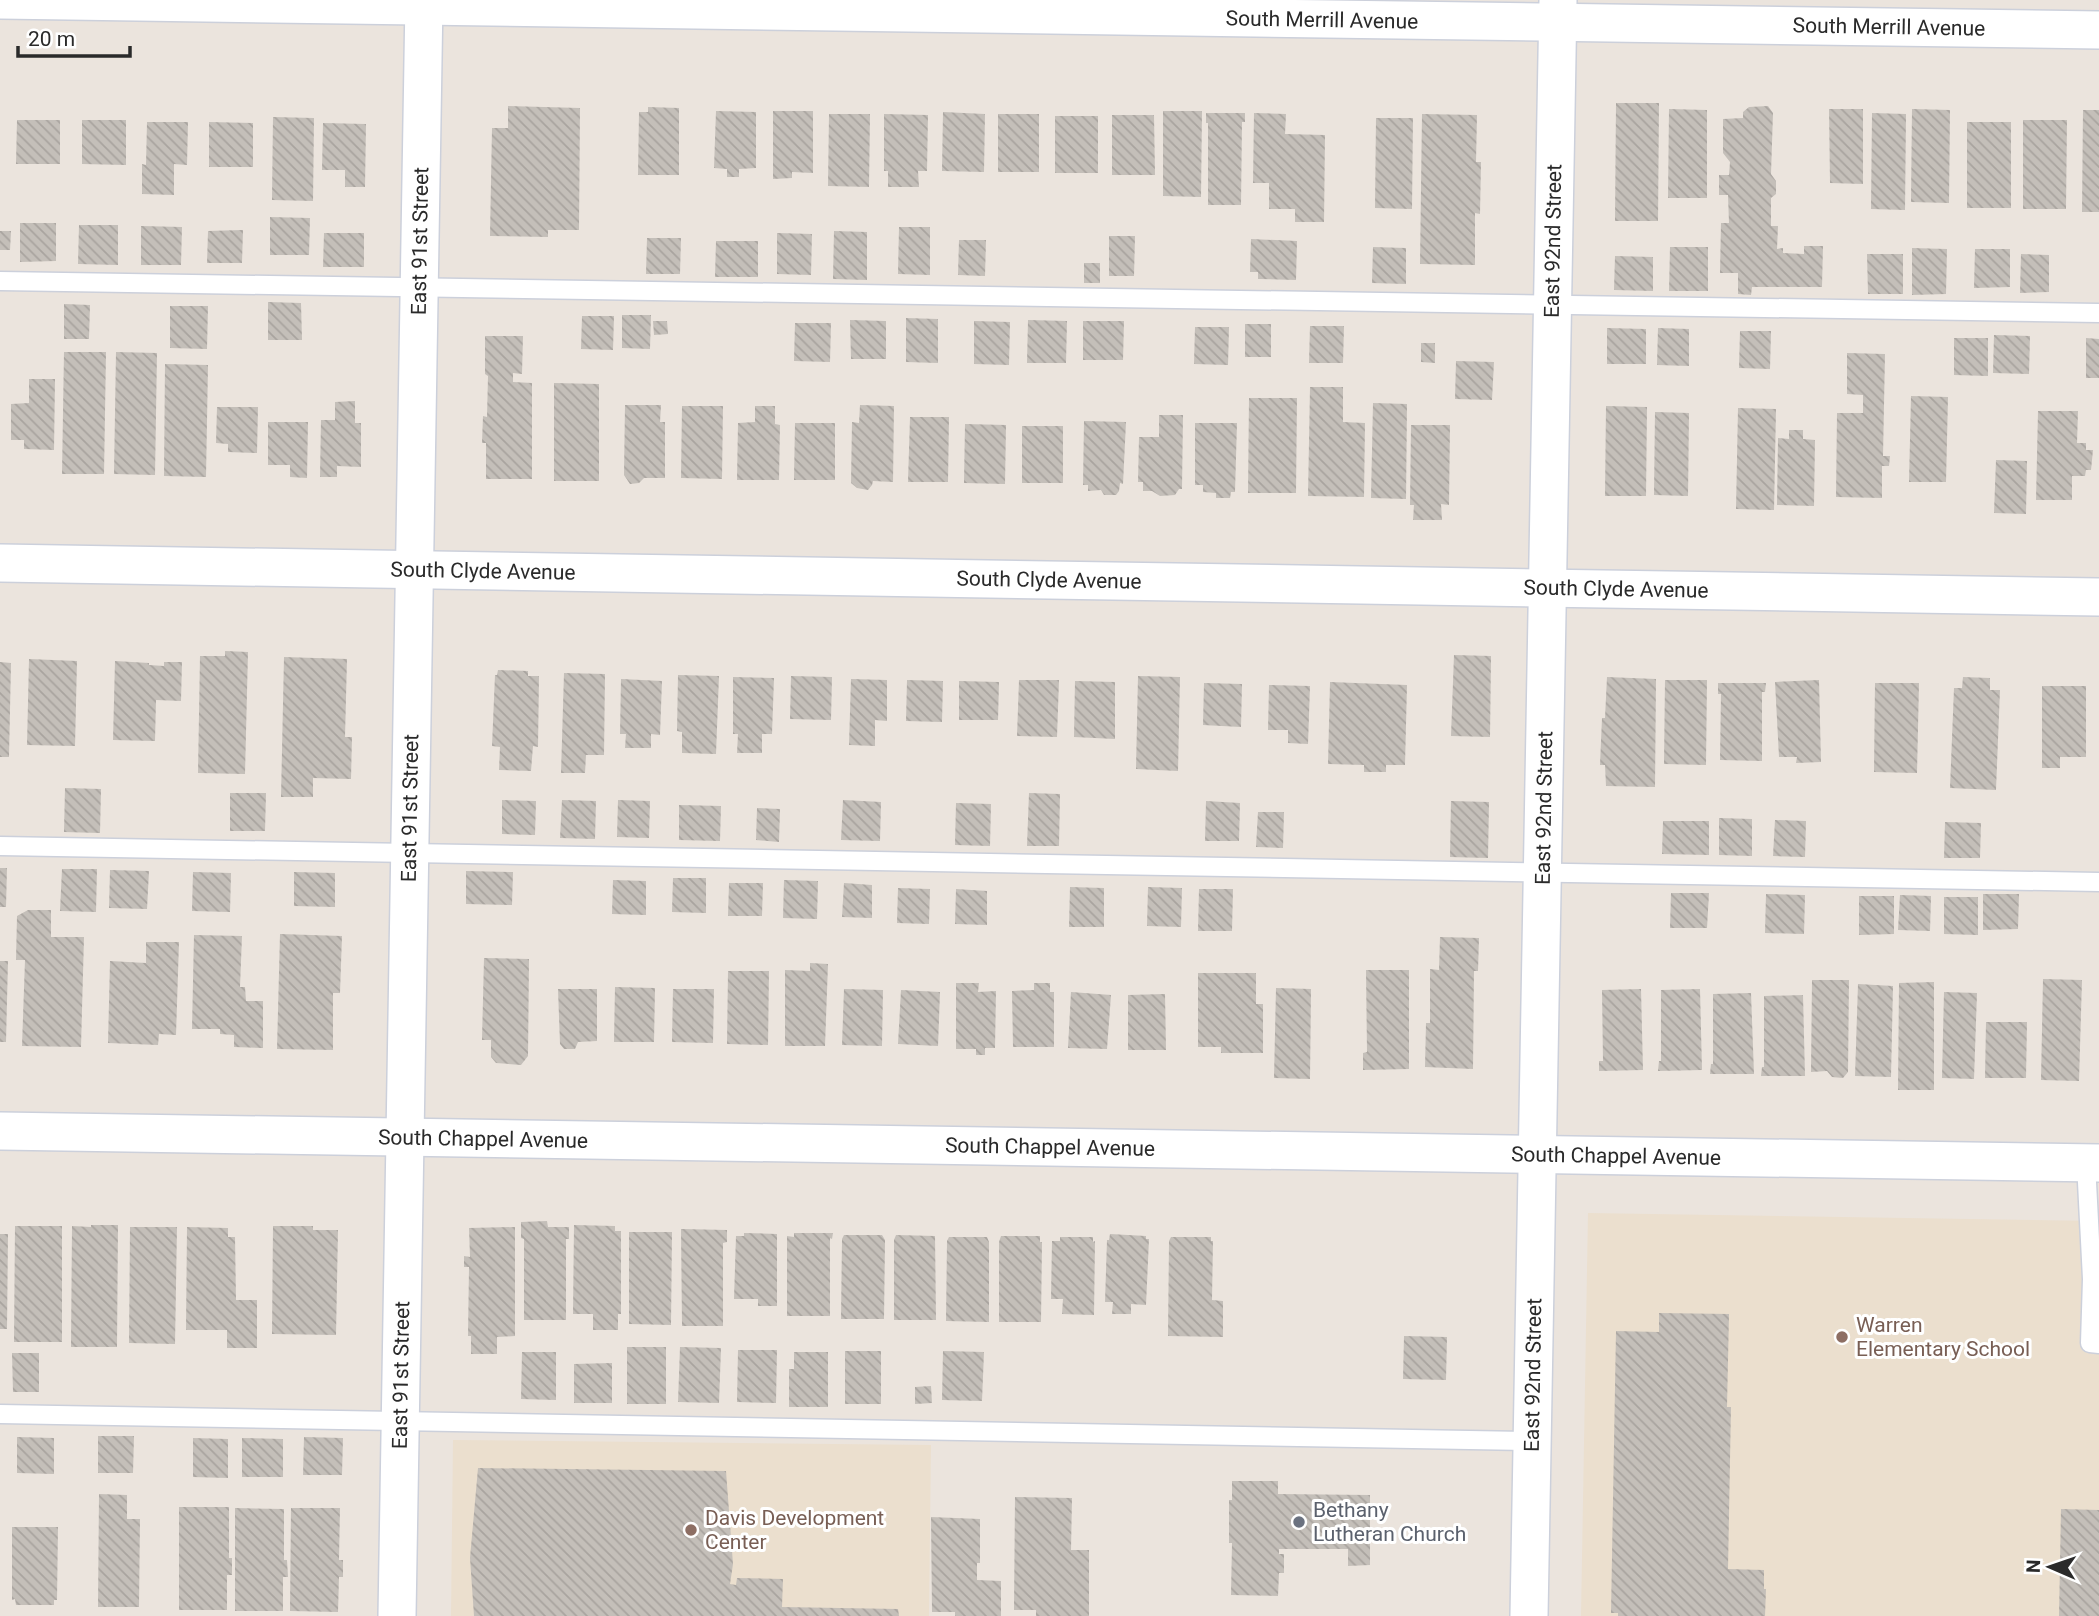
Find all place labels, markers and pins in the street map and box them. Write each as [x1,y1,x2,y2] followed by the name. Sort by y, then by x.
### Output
[1856,1313,2030,1361] place label: Warren Elementary School
[1834,1329,1850,1345] marker: Warren Elementary School
[1313,1498,1466,1546] place label: Bethany Lutheran Church
[705,1506,884,1554] place label: Davis Development Center
[1291,1514,1307,1530] marker: Bethany Lutheran Church
[683,1522,699,1538] marker: Davis Development Center

